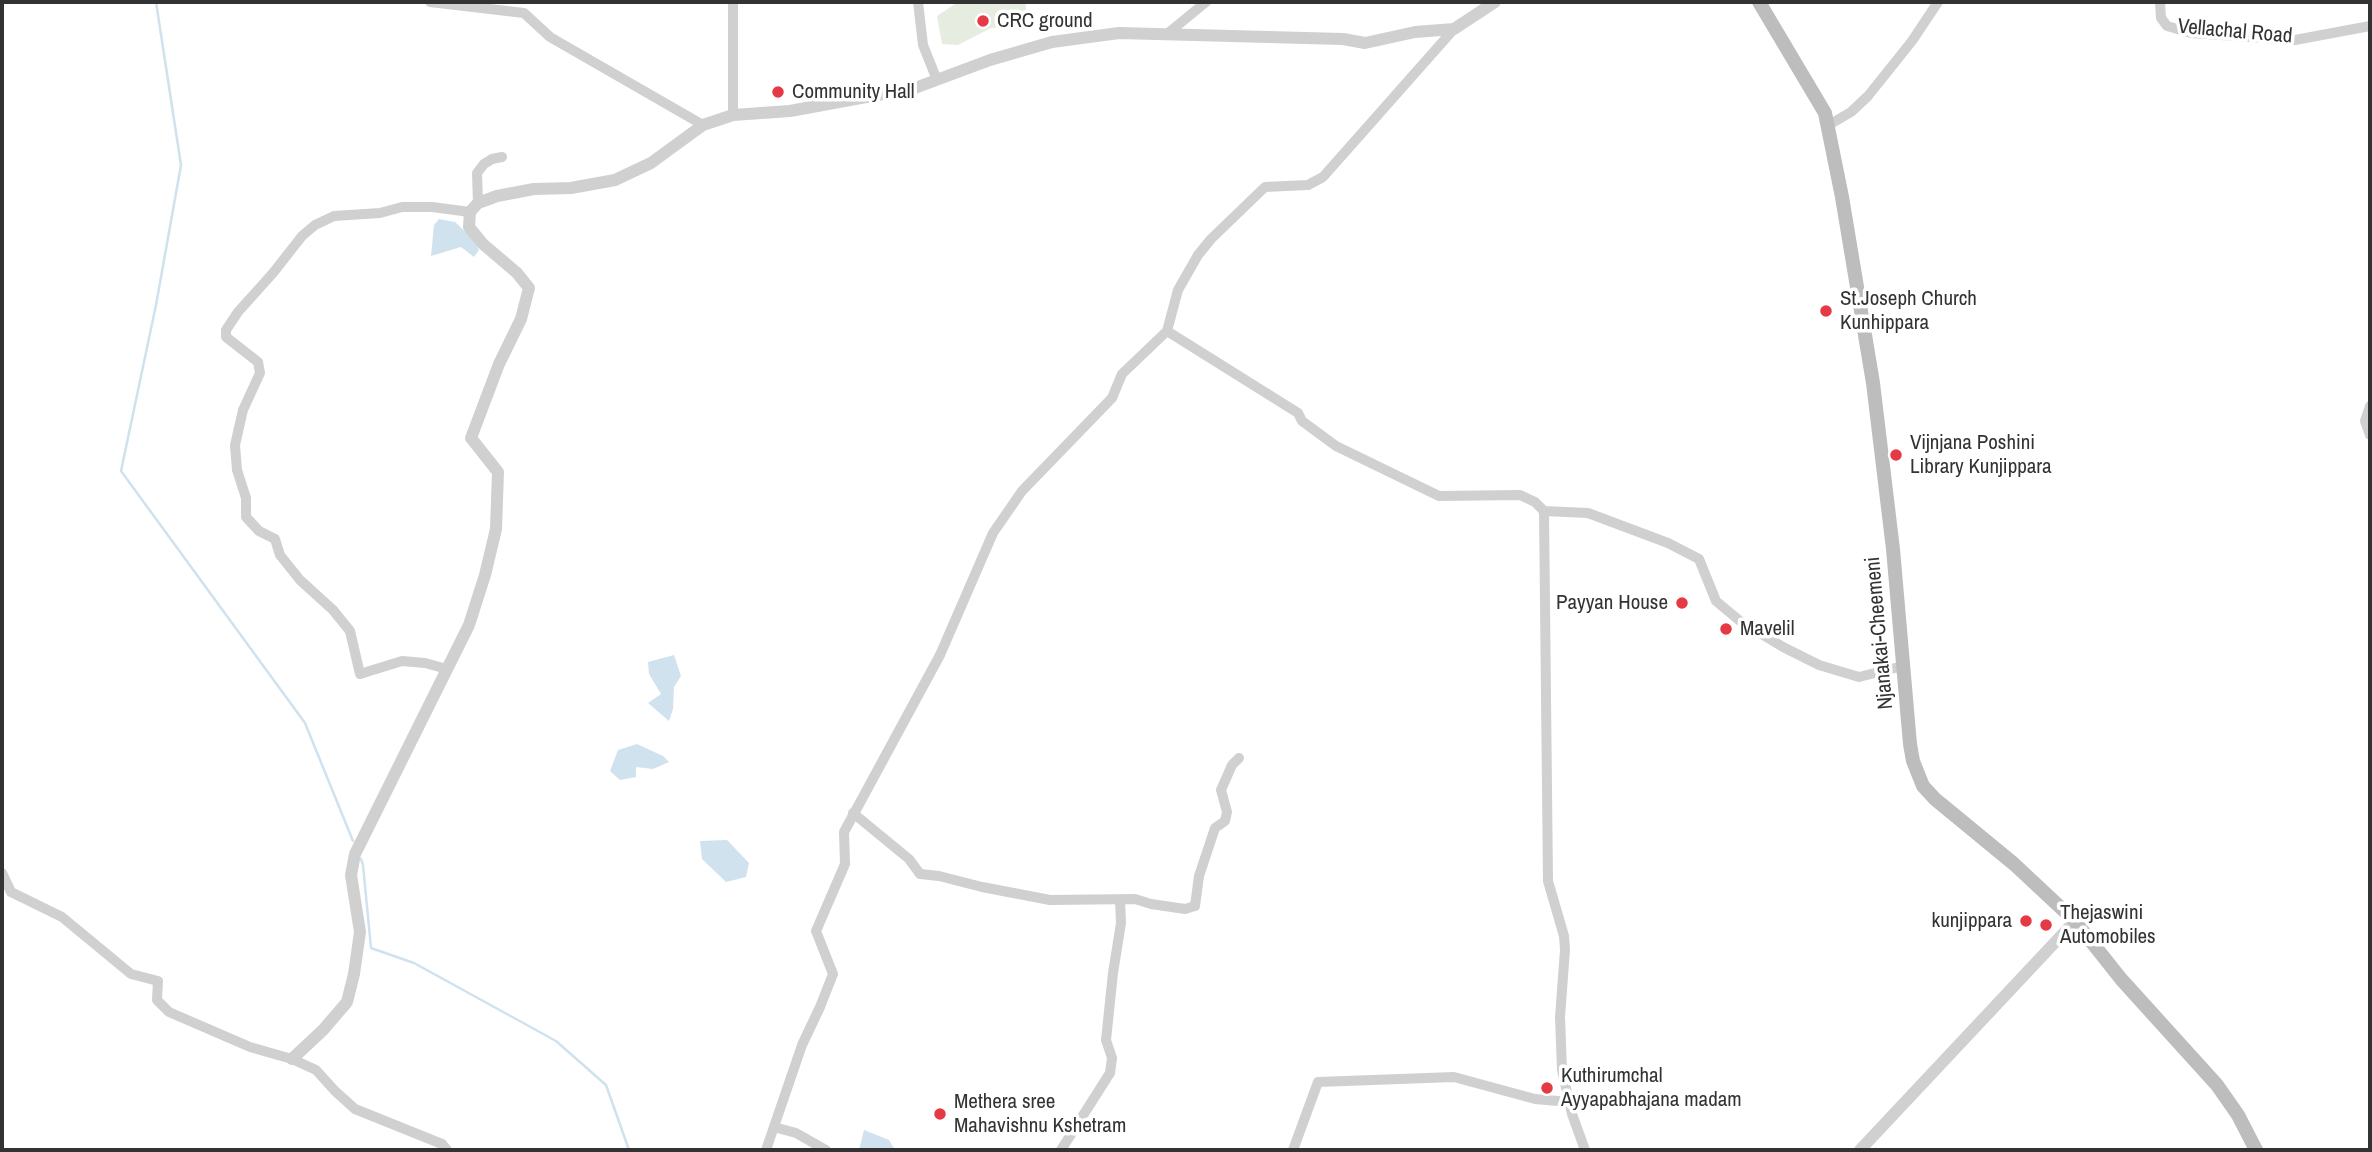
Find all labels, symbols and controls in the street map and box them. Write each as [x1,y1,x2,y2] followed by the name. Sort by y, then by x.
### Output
[997,8,1093,34] place label: CRC ground
[975,13,991,29] marker: CRC ground
[2177,14,2293,50] street label: Vellachal Road
[792,79,914,105] place label: Community Hall
[770,84,786,100] marker: Community Hall
[1840,286,1977,336] place label: St.Joseph Church Kunhippara
[1818,303,1834,319] marker: St.Joseph Church Kunhippara
[1910,430,2052,480] place label: Vijnjana Poshini Library Kunjippara
[1888,447,1904,463] marker: Vijnjana Poshini Library Kunjippara
[1861,556,1899,710] street label: Njanakai-Cheemeni
[1556,590,1668,616] place label: Payyan House
[1674,595,1690,611] marker: Payyan House
[1740,616,1795,642] place label: Mavelil
[1718,621,1734,637] marker: Mavelil
[2060,900,2156,950] place label: Thejaswini Automobiles
[1932,908,2012,934] place label: kunjippara
[2018,913,2034,929] marker: kunjippara
[2038,917,2054,933] marker: Thejaswini Automobiles
[1561,1063,1742,1113] place label: Kuthirumchal Ayyapabhajana madam
[1539,1080,1555,1096] marker: Kuthirumchal Ayyapabhajana madam
[954,1089,1126,1139] place label: Methera sree Mahavishnu Kshetram
[932,1106,948,1122] marker: Methera sree Mahavishnu Kshetram

